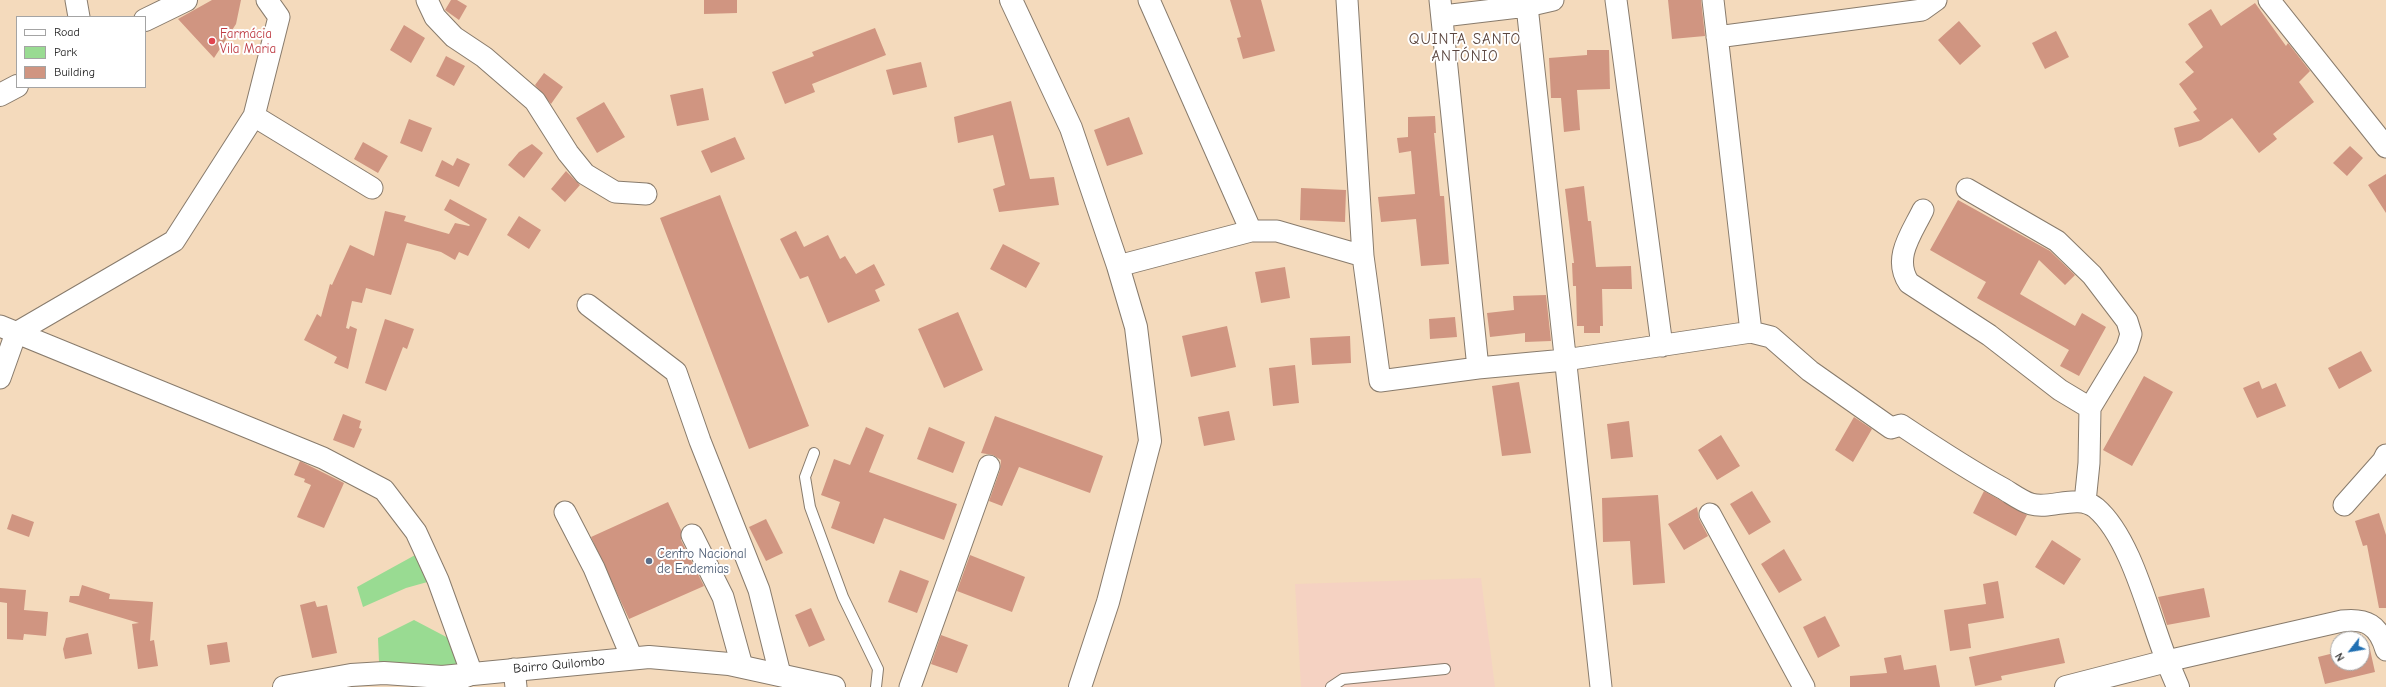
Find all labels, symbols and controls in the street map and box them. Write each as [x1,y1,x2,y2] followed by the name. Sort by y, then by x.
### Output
[16,16,146,88] legend
[54,25,80,39] text: Road
[220,26,276,57] place label: Farmácia Vila Maria
[1409,31,1521,66] district label: QUINTA SANTO ANTÓNIO
[207,36,217,46] marker: Farmácia Vila Maria
[54,45,77,59] text: Park
[54,65,95,79] text: Building
[657,546,747,577] place label: Centro Nacional de Endemias
[644,556,654,566] marker: Centro Nacional de Endemias
[2330,631,2370,671] north arrow
[2333,650,2348,663] text: N
[512,653,606,677] street label: Bairro Quilombo

